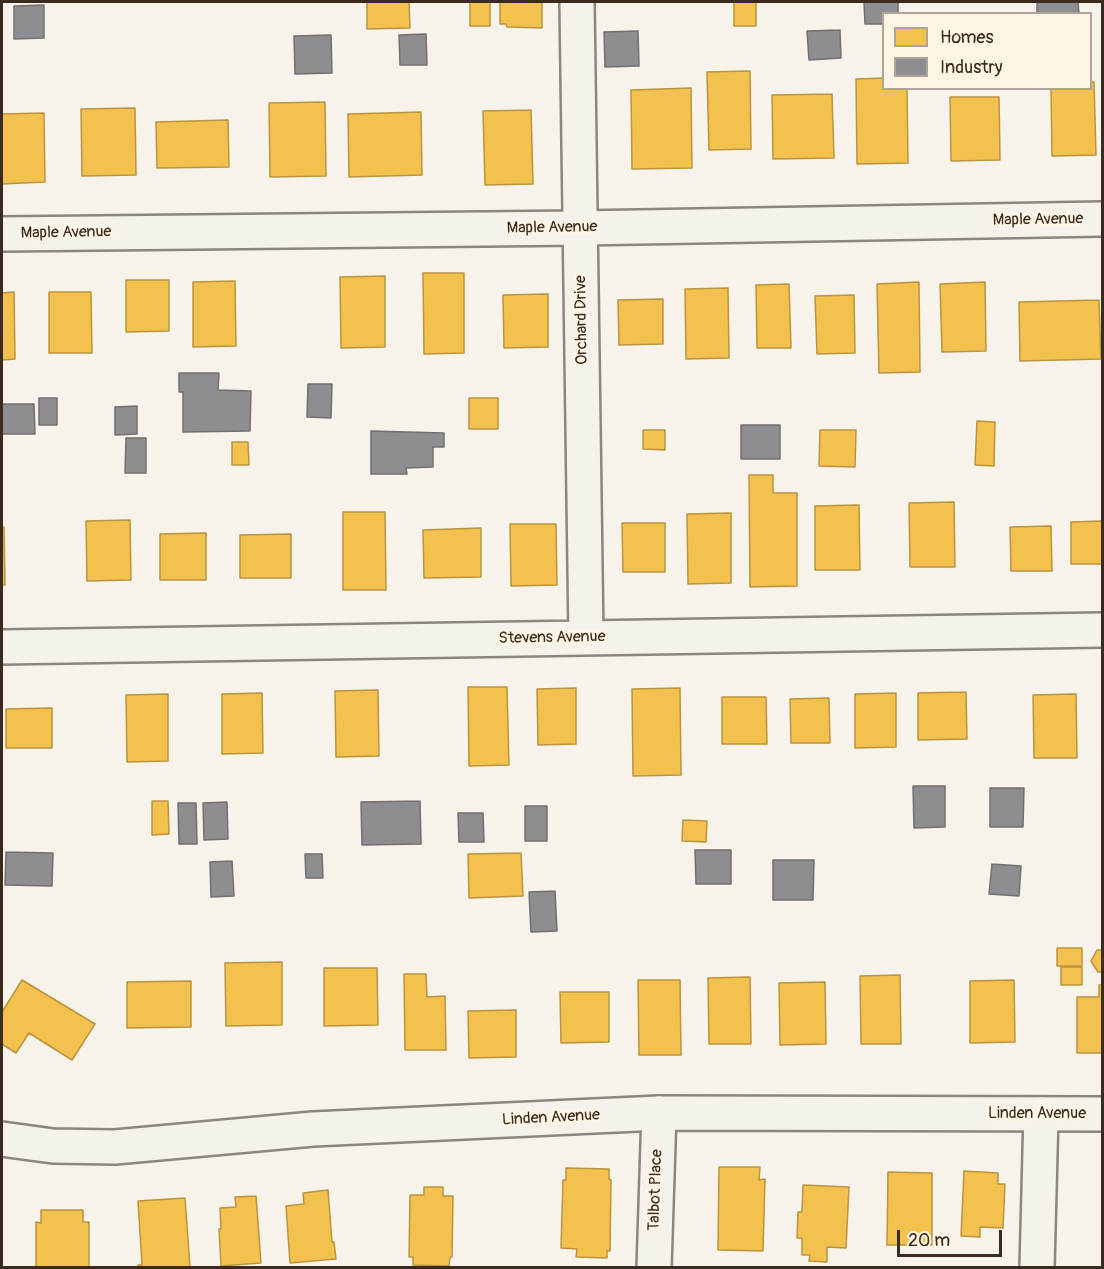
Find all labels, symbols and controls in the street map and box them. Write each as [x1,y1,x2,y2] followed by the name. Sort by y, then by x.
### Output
[882,12,1092,90] legend
[940,26,993,49] text: Homes
[940,56,1003,79] text: Industry
[992,210,1084,230] street label: Maple Avenue
[506,218,598,238] street label: Maple Avenue
[20,223,112,243] street label: Maple Avenue
[572,275,592,365] street label: Orchard Drive
[498,627,606,649] street label: Stevens Avenue
[988,1104,1086,1124] street label: Linden Avenue
[502,1106,600,1130] street label: Linden Avenue
[645,1149,667,1231] street label: Talbot Place
[900,1218,1005,1256] scale bar
[908,1229,950,1252] text: 20 m

